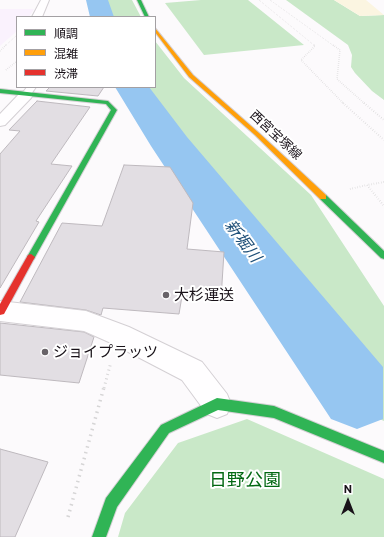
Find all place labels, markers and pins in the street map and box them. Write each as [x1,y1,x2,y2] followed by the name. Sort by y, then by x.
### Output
[174,286,234,304] place label: 大杉運送
[161,290,171,300] marker: 大杉運送
[53,343,158,361] place label: ジョイプラッツ
[40,347,50,357] marker: ジョイプラッツ

